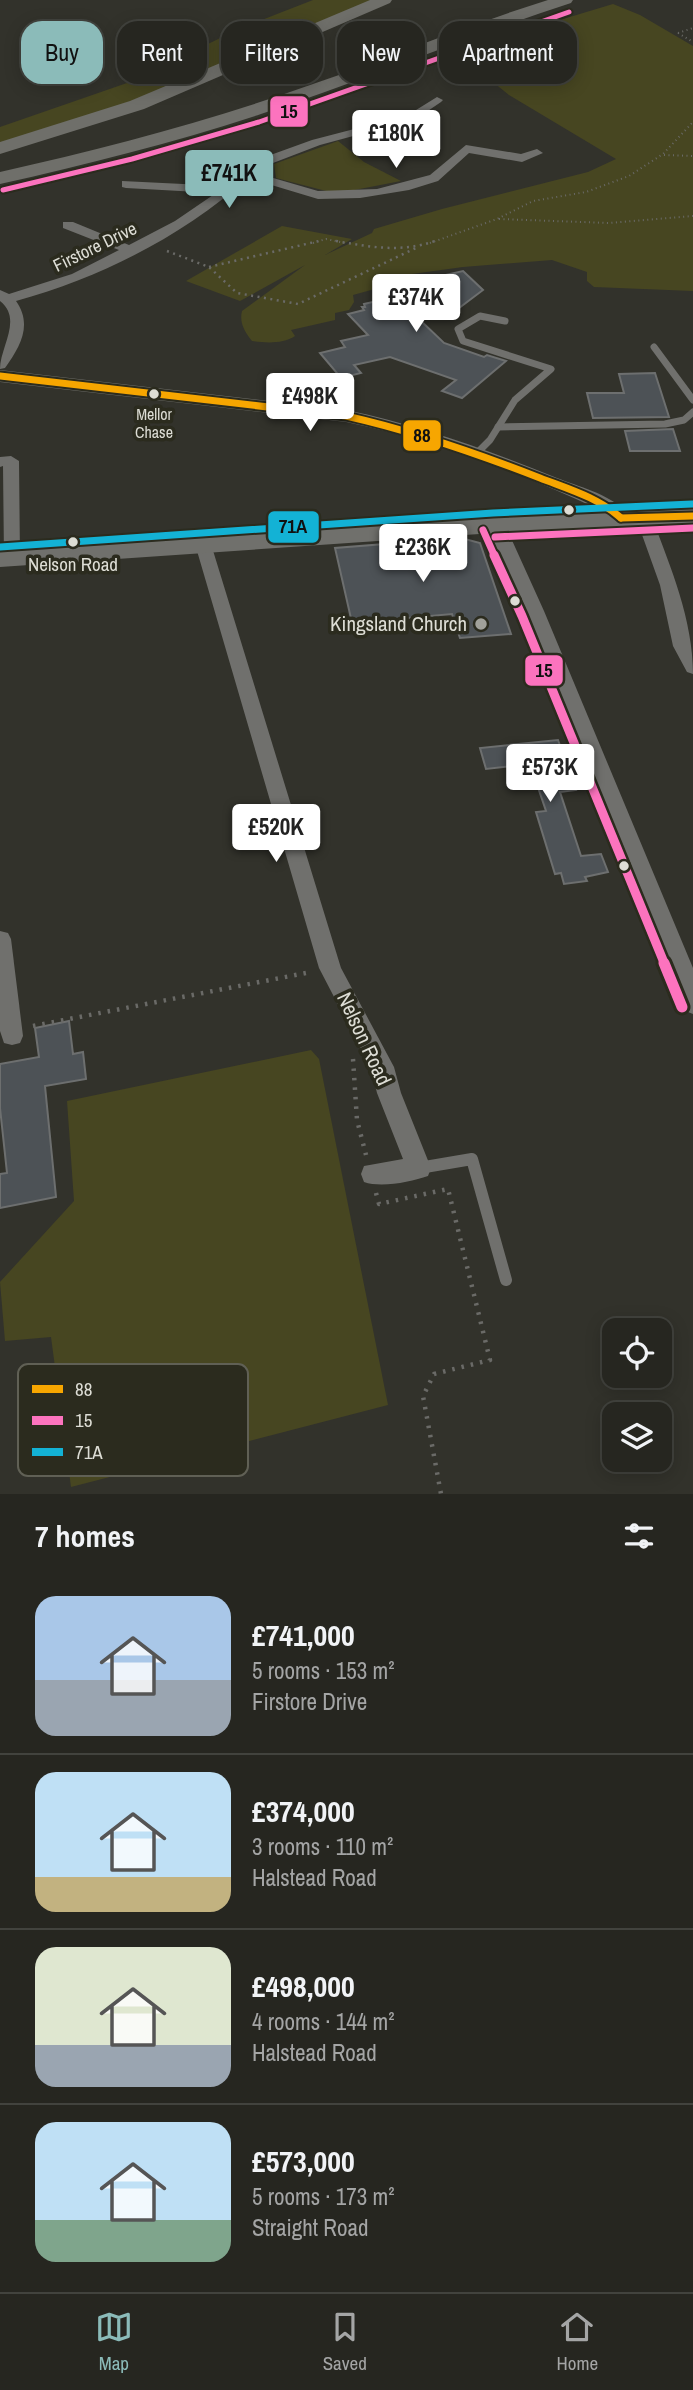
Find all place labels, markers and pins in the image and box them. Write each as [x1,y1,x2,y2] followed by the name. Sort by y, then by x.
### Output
[347,110,445,170] pin: £180K
[180,150,278,210] pin: £741K
[367,274,465,334] pin: £374K
[261,374,359,433] pin: £498K
[147,387,161,401] marker: Mellor Chase
[135,403,173,443] place label: Mellor Chase
[562,503,576,517] unlabelled marker
[374,524,472,584] pin: £236K
[66,535,80,549] marker: Nelson Road
[28,551,118,577] place label: Nelson Road
[508,594,522,608] unlabelled marker
[330,609,467,638] place label: Kingsland Church
[473,616,489,632] marker: Kingsland Church
[501,744,599,804] pin: £573K
[227,804,325,864] pin: £520K
[617,859,631,873] unlabelled marker

